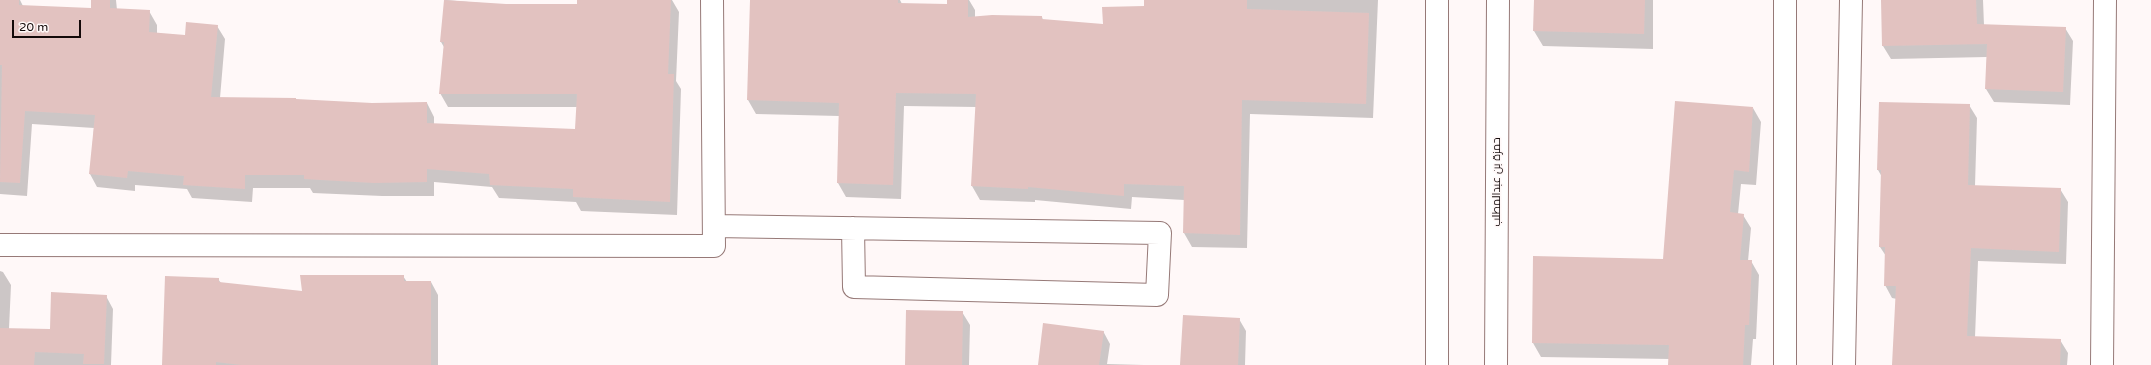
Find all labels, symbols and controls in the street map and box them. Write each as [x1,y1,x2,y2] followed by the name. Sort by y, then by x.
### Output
[14,12,83,38] scale bar
[19,20,48,34] text: 20 m
[1490,137,1504,227] street label: حمزة بن عبدالمطلب

